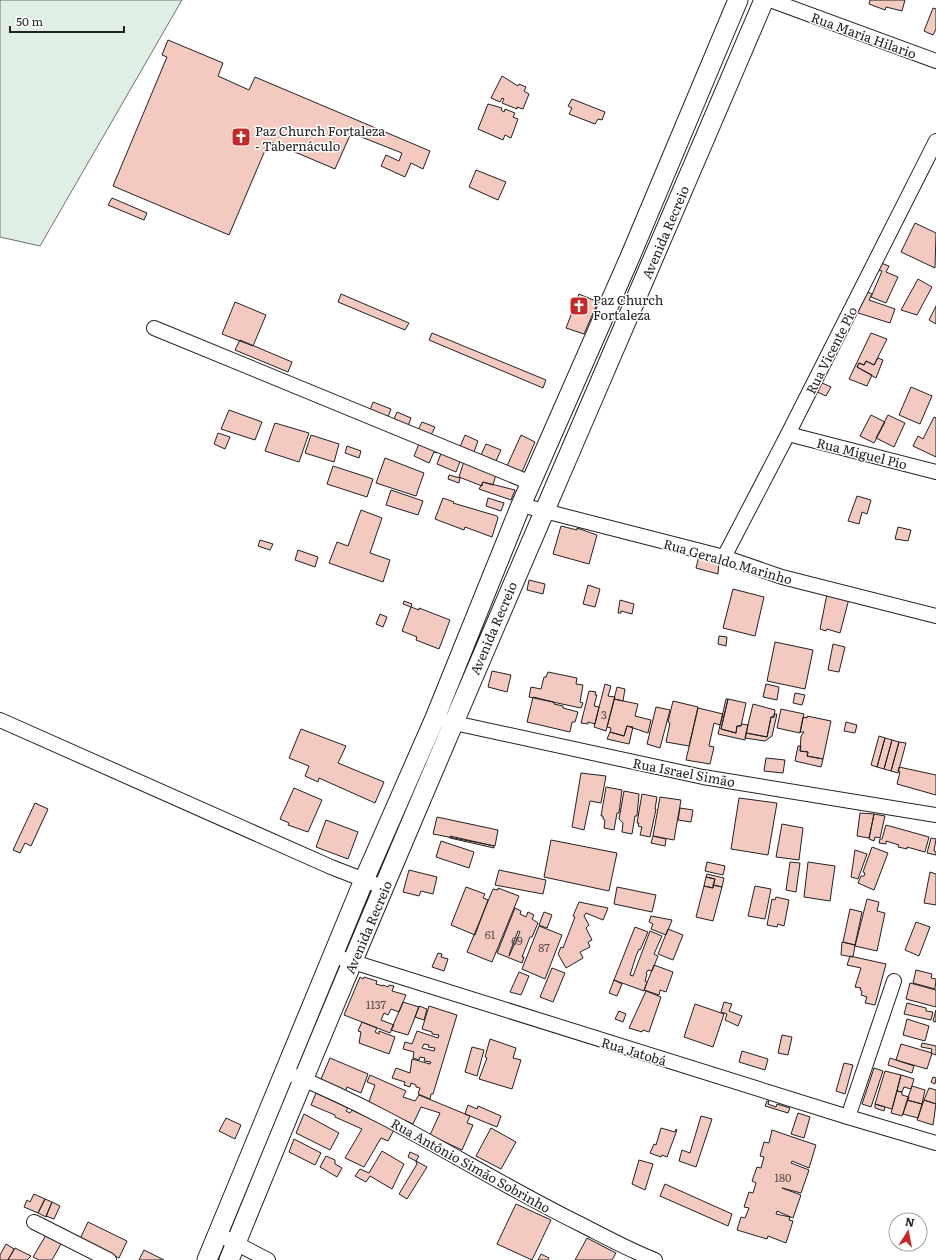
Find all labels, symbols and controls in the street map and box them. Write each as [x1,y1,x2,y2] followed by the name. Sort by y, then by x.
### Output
[809,7,920,63] street label: Rua Maria Hilario
[10,8,124,34] scale bar
[16,12,43,30] text: 50 m
[255,121,385,155] place label: Paz Church Fortaleza - Tabernáculo
[230,126,252,148] church icon: Paz Church Fortaleza - Tabernáculo
[637,182,693,282] street label: Avenida Recreio
[593,290,664,324] place label: Paz Church Fortaleza
[568,295,590,317] church icon: Paz Church Fortaleza
[801,303,861,397] street label: Rua Vicente Pio
[815,433,910,474] street label: Rua Miguel Pio
[661,533,795,589] street label: Rua Geraldo Marinho
[465,578,521,678] street label: Avenida Recreio
[601,706,607,722] house number: 3
[631,753,737,791] street label: Rua Israel Simão
[340,877,396,977] street label: Avenida Recreio
[485,926,496,942] house number: 61
[511,932,523,948] house number: 69
[538,939,550,955] house number: 87
[366,996,386,1012] house number: 1137
[599,1032,669,1070] street label: Rua Jatobá
[388,1113,555,1217] street label: Rua Antônio Simão Sobrinho
[775,1169,791,1185] house number: 180
[888,1212,928,1252] north arrow
[904,1212,916,1230] text: N

